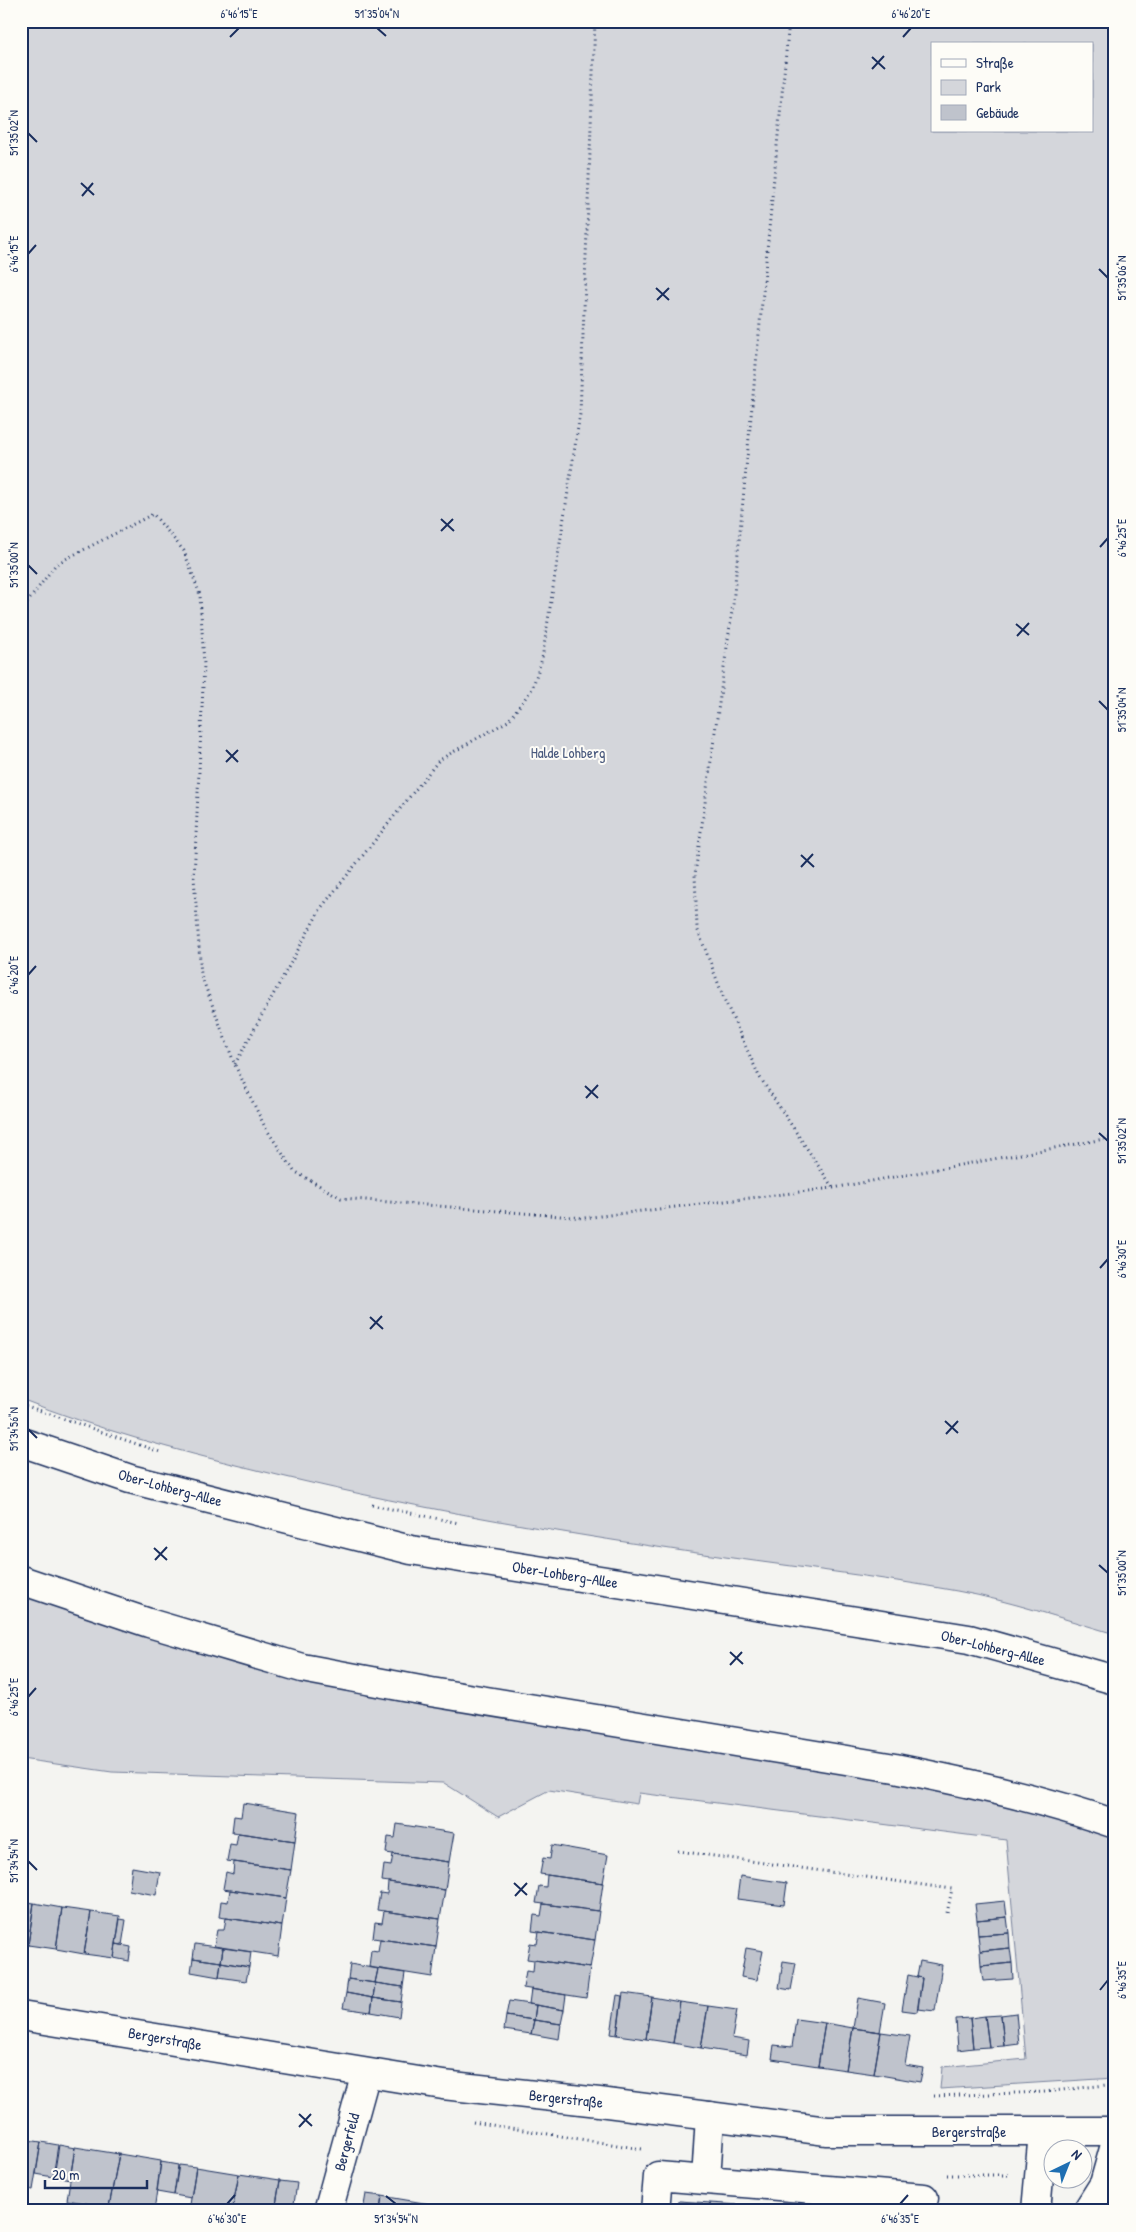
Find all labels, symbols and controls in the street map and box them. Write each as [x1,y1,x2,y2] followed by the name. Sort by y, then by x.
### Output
[220,5,258,22] text: 6°46'15"E
[355,5,399,22] text: 51°35'04"N
[892,5,931,22] text: 6°46'20"E
[931,42,1094,132] legend
[976,52,1014,73] text: Straße
[976,76,1001,97] text: Park
[976,102,1019,123] text: Gebäude
[5,110,22,156] text: 51°35'02"N
[5,235,22,273] text: 6°46'15"E
[1113,256,1130,300] text: 51°35'06"N
[1113,518,1130,557] text: 6°46'25"E
[5,542,22,588] text: 51°35'00"N
[1113,688,1130,732] text: 51°35'04"N
[531,742,606,763] park label: Halde Lohberg
[5,955,22,994] text: 6°46'20"E
[1113,1118,1130,1164] text: 51°35'02"N
[1113,1239,1130,1278] text: 6°46'30"E
[5,1407,22,1451] text: 51°34'56"N
[116,1464,224,1511] street label: Ober-Lohberg-Allee
[1113,1550,1130,1596] text: 51°35'00"N
[511,1556,619,1593] street label: Ober-Lohberg-Allee
[939,1624,1047,1671] street label: Ober-Lohberg-Allee
[5,1677,22,1716] text: 6°46'25"E
[5,1839,22,1883] text: 51°34'54"N
[1113,1960,1130,1999] text: 6°46'35"E
[127,2022,204,2055] street label: Bergerstraße
[528,2084,604,2113] street label: Bergerstraße
[329,2111,364,2173] street label: Bergerfeld
[932,2121,1006,2142] street label: Bergerstraße
[1044,2140,1094,2190] north arrow
[1068,2145,1087,2164] text: N
[45,2157,148,2189] scale bar
[52,2164,79,2185] text: 20 m
[208,2210,247,2227] text: 6°46'30"E
[374,2210,418,2227] text: 51°34'54"N
[881,2210,920,2227] text: 6°46'35"E

